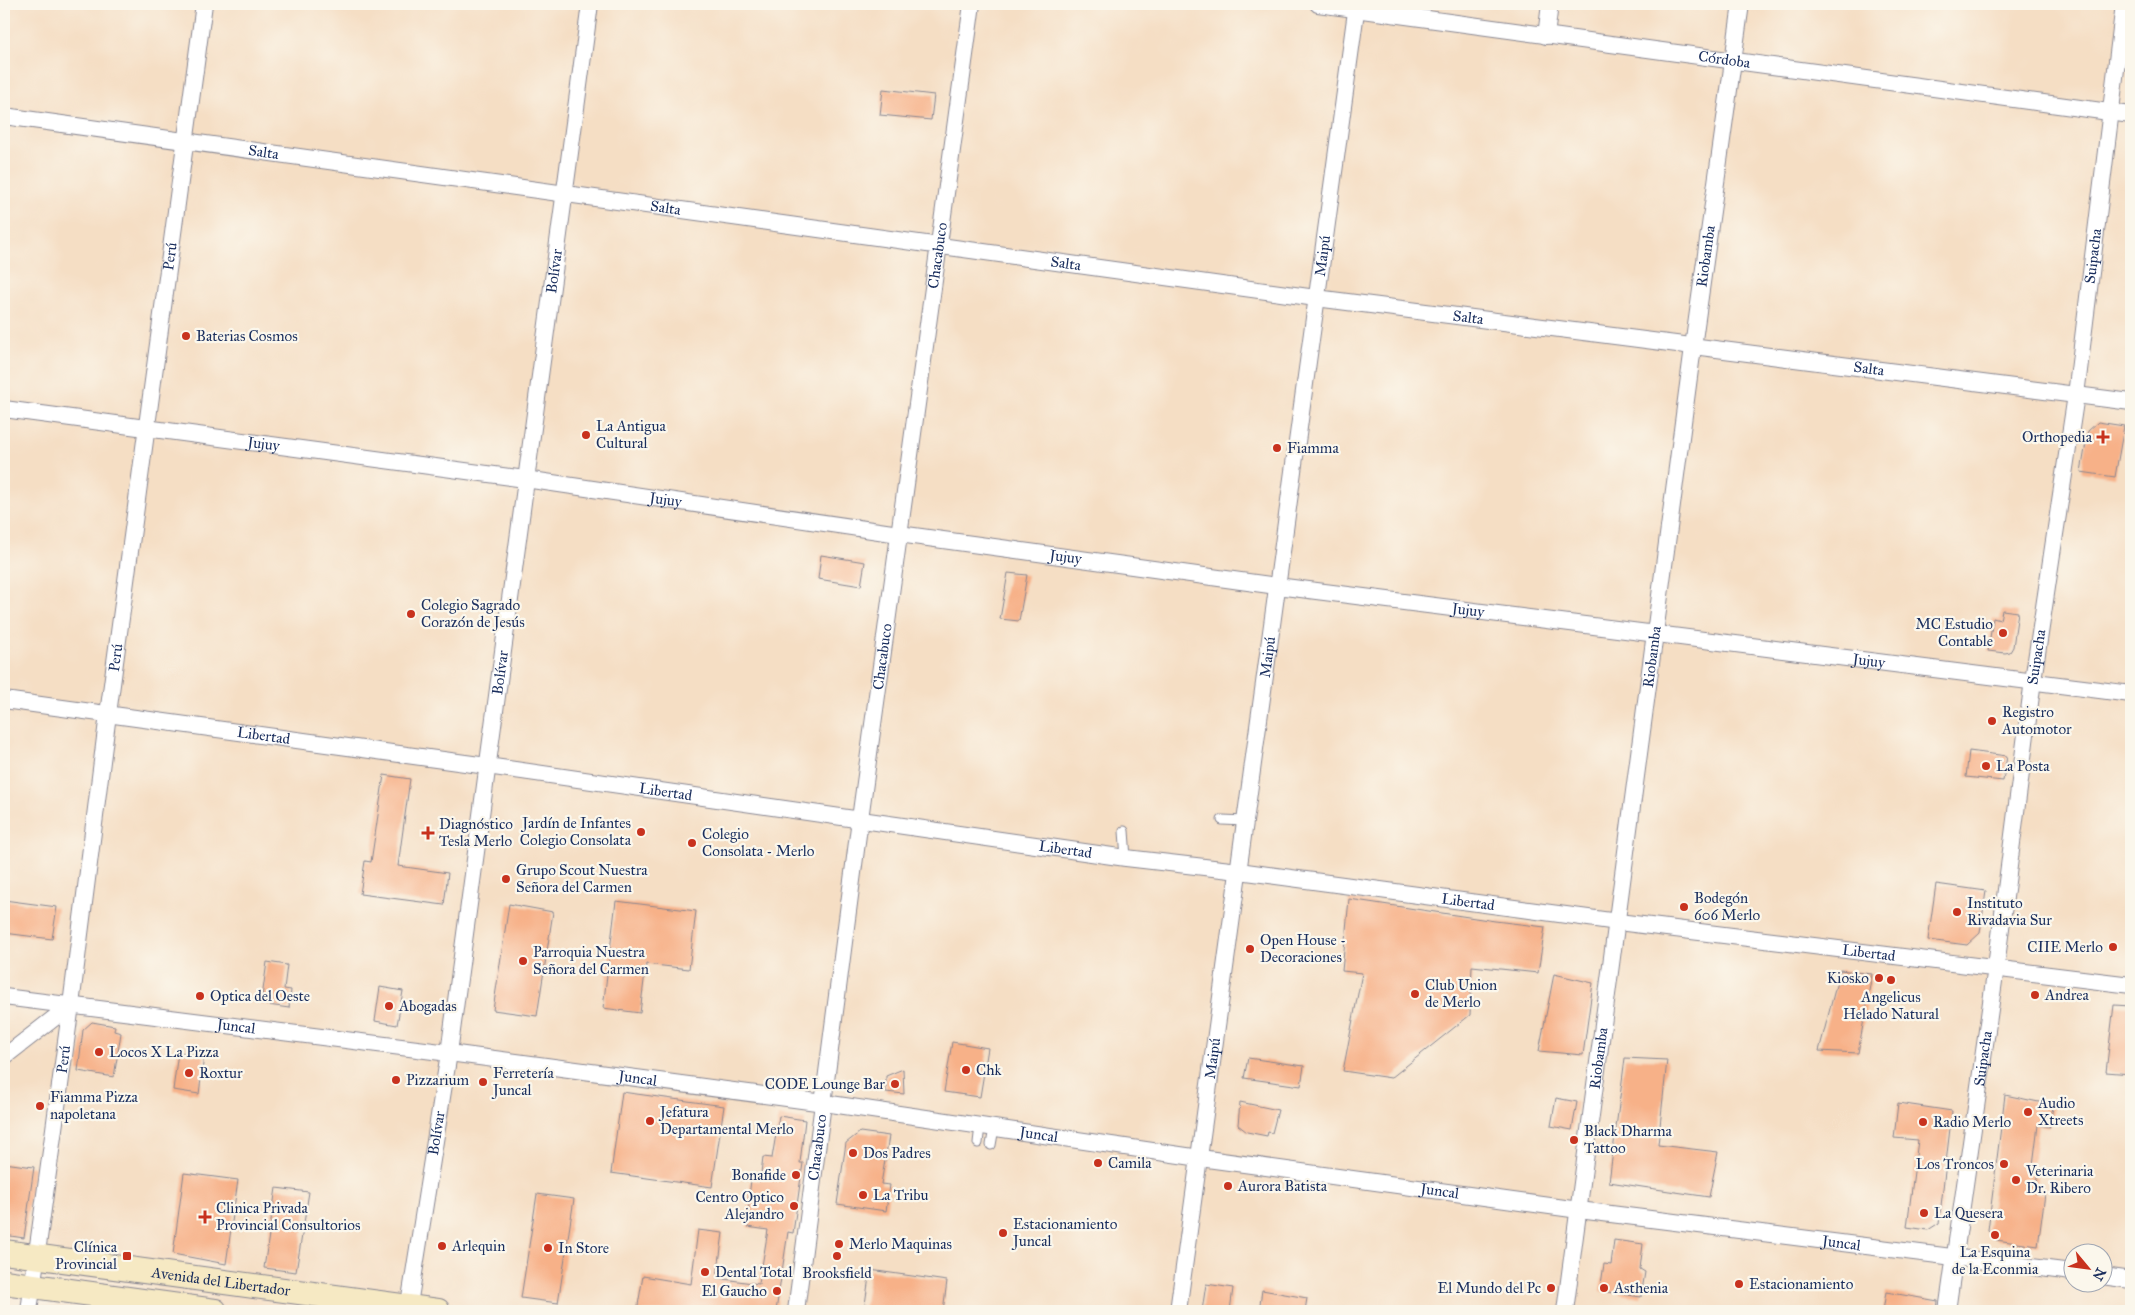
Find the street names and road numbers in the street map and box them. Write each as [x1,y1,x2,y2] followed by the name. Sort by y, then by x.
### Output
[1697,47,1752,72] street label: Córdoba
[247,141,281,163] street label: Salta
[649,197,683,219] street label: Salta
[924,221,951,290] street label: Chacabuco
[1692,224,1719,288] street label: Riobamba
[2081,227,2105,285] street label: Suipacha
[1311,234,1334,278] street label: Maipú
[159,241,181,272] street label: Perú
[542,248,566,295] street label: Bolívar
[1049,252,1083,274] street label: Salta
[1452,307,1485,328] street label: Salta
[1853,358,1886,380] street label: Salta
[244,433,282,455] street label: Jujuy
[646,488,684,511] street label: Jujuy
[1046,546,1084,568] street label: Jujuy
[1449,599,1486,621] street label: Jujuy
[869,622,896,691] street label: Chacabuco
[1639,624,1665,689] street label: Riobamba
[2023,628,2050,686] street label: Suipacha
[1256,635,1279,679] street label: Maipú
[105,643,126,673] street label: Perú
[488,649,512,696] street label: Bolívar
[1850,650,1887,672] street label: Jujuy
[236,723,292,748] street label: Libertad
[638,779,694,805] street label: Libertad
[1038,837,1094,862] street label: Libertad
[1440,889,1496,914] street label: Libertad
[1841,941,1897,965] street label: Libertad
[214,1015,257,1038] street label: Juncal
[1586,1026,1612,1090] street label: Riobamba
[1970,1029,1996,1087] street label: Suipacha
[1201,1037,1224,1080] street label: Maipú
[53,1044,74,1075] street label: Perú
[615,1066,659,1090] street label: Juncal
[424,1109,449,1157] street label: Bolívar
[804,1113,831,1182] street label: Chacabuco
[1016,1122,1060,1146] street label: Juncal
[1417,1179,1461,1203] street label: Juncal
[1819,1231,1863,1254] street label: Juncal
[149,1263,292,1300] street label: Avenida del Libertador

